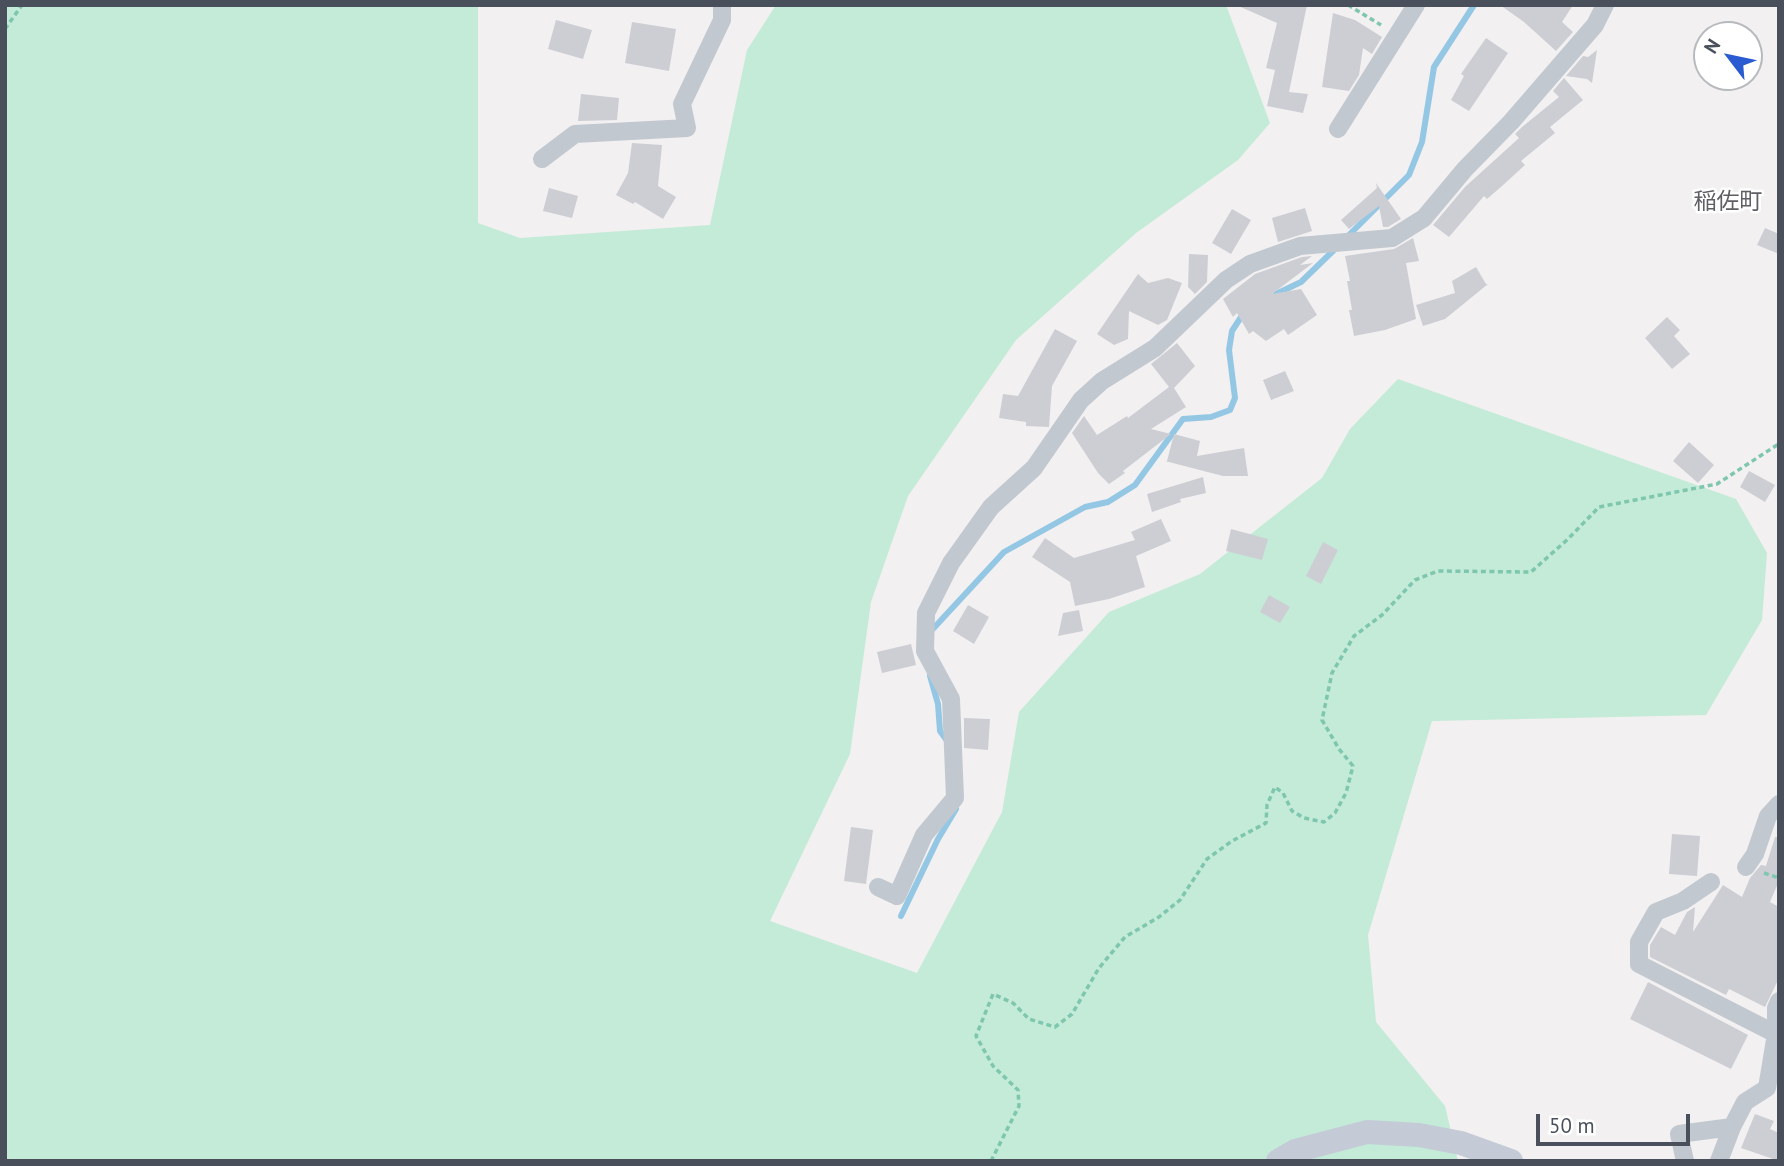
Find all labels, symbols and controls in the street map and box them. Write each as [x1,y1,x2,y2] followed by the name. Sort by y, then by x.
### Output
[1693,21,1763,91] north arrow
[1698,34,1725,58] text: N
[1694,188,1762,216] district label: 稲佐町
[1539,1100,1693,1144] scale bar
[1549,1112,1595,1139] text: 50 m

